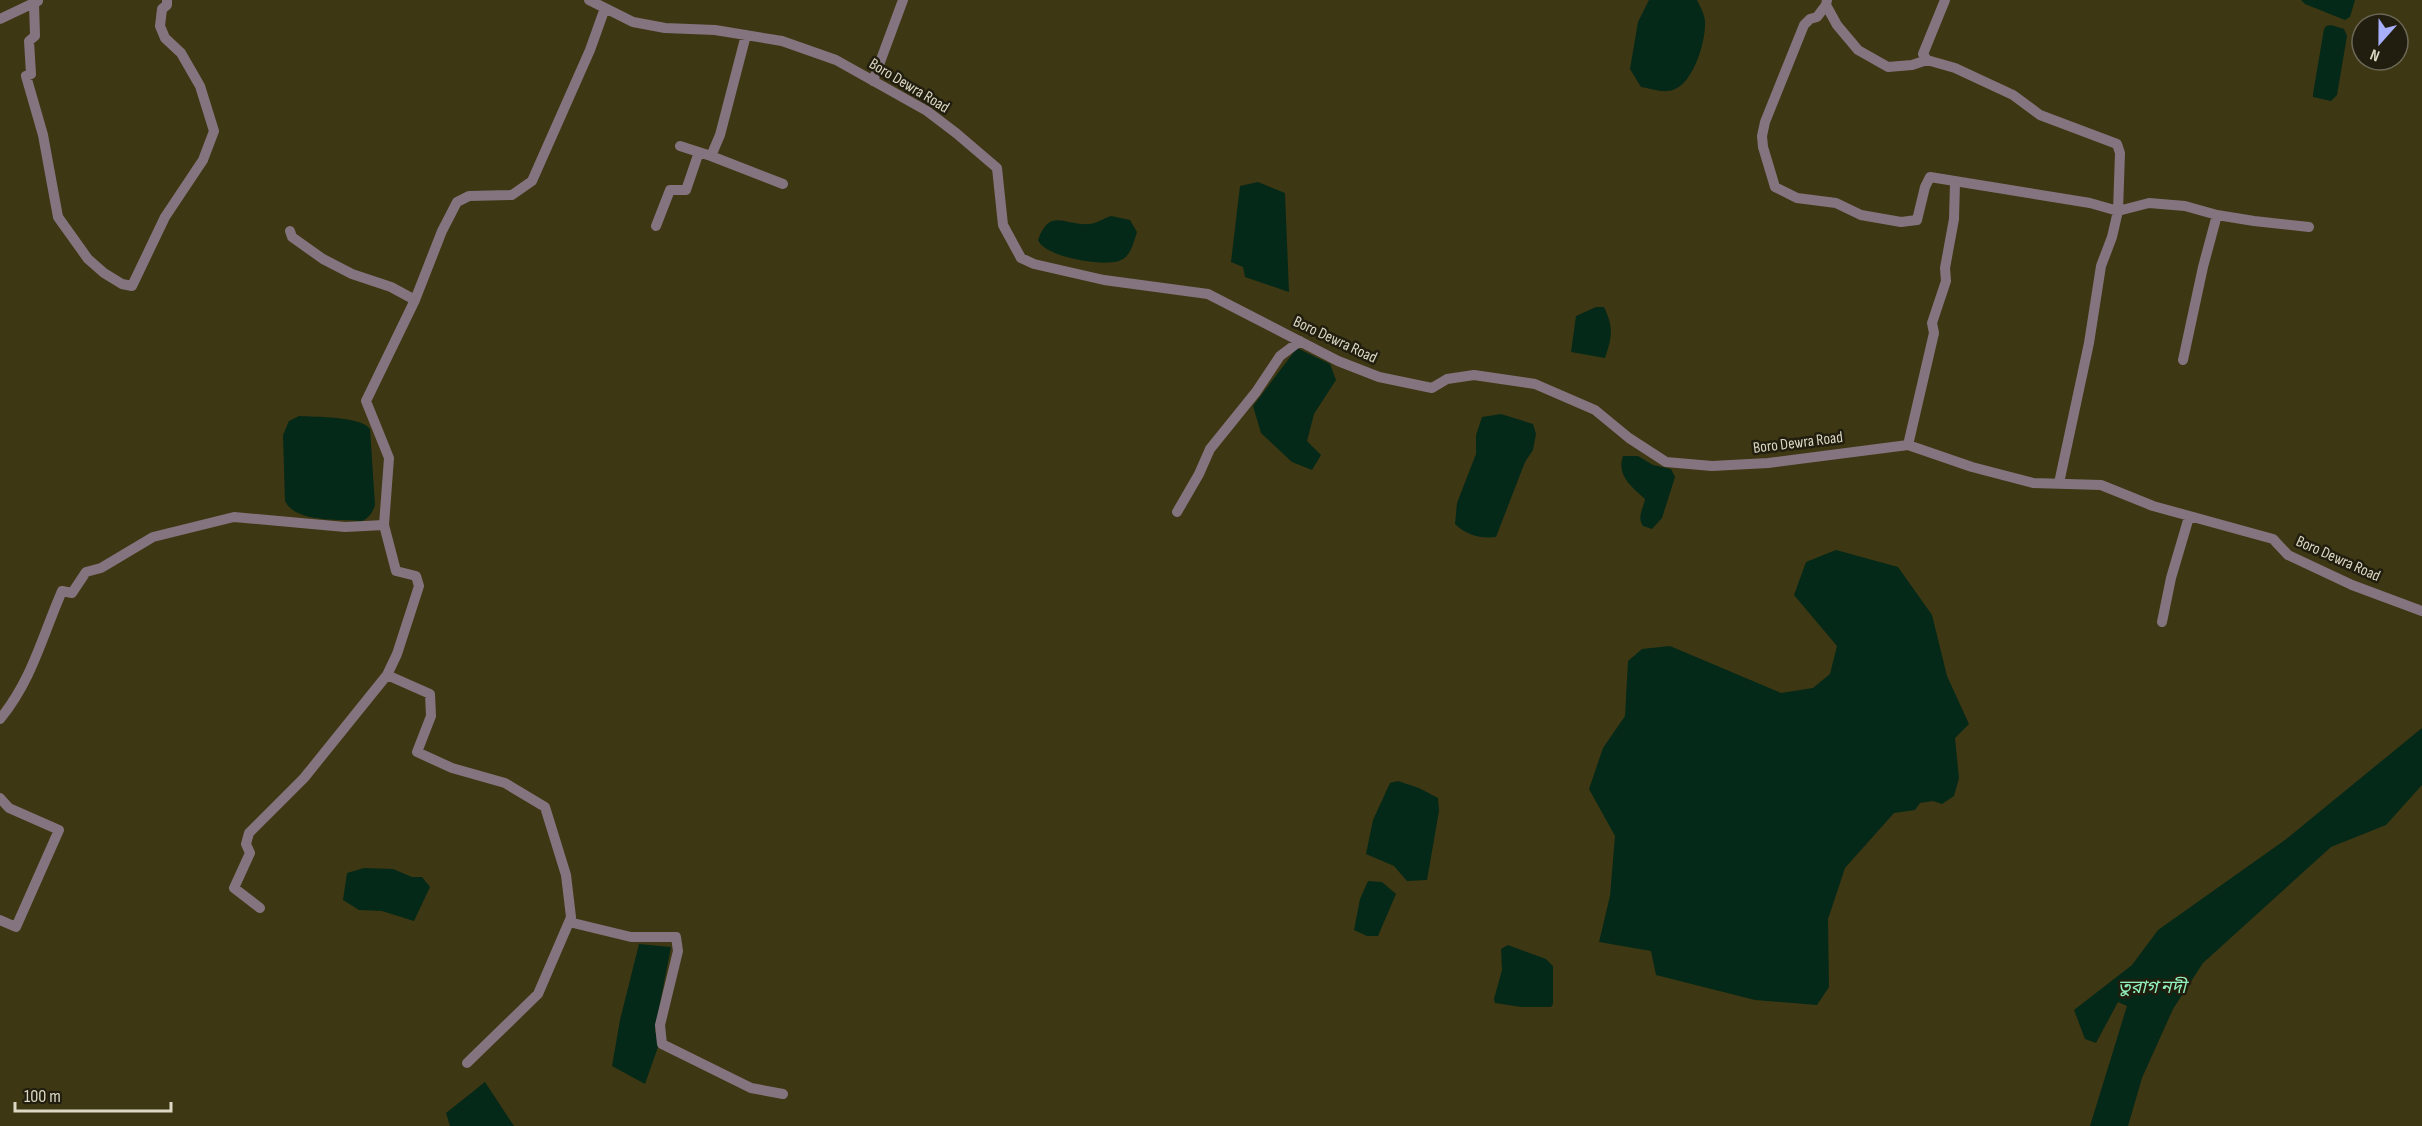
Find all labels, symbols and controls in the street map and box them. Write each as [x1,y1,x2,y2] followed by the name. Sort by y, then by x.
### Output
[2350,12,2410,72] north arrow
[2368,44,2383,65] text: N
[865,55,953,117] street label: Boro Dewra Road
[1290,312,1380,368] street label: Boro Dewra Road
[1752,428,1844,458] street label: Boro Dewra Road
[2293,532,2383,586] street label: Boro Dewra Road
[2118,976,2189,998] water label: তুরাগ নদী
[15,1075,171,1113] scale bar
[24,1086,61,1107] text: 100 m

